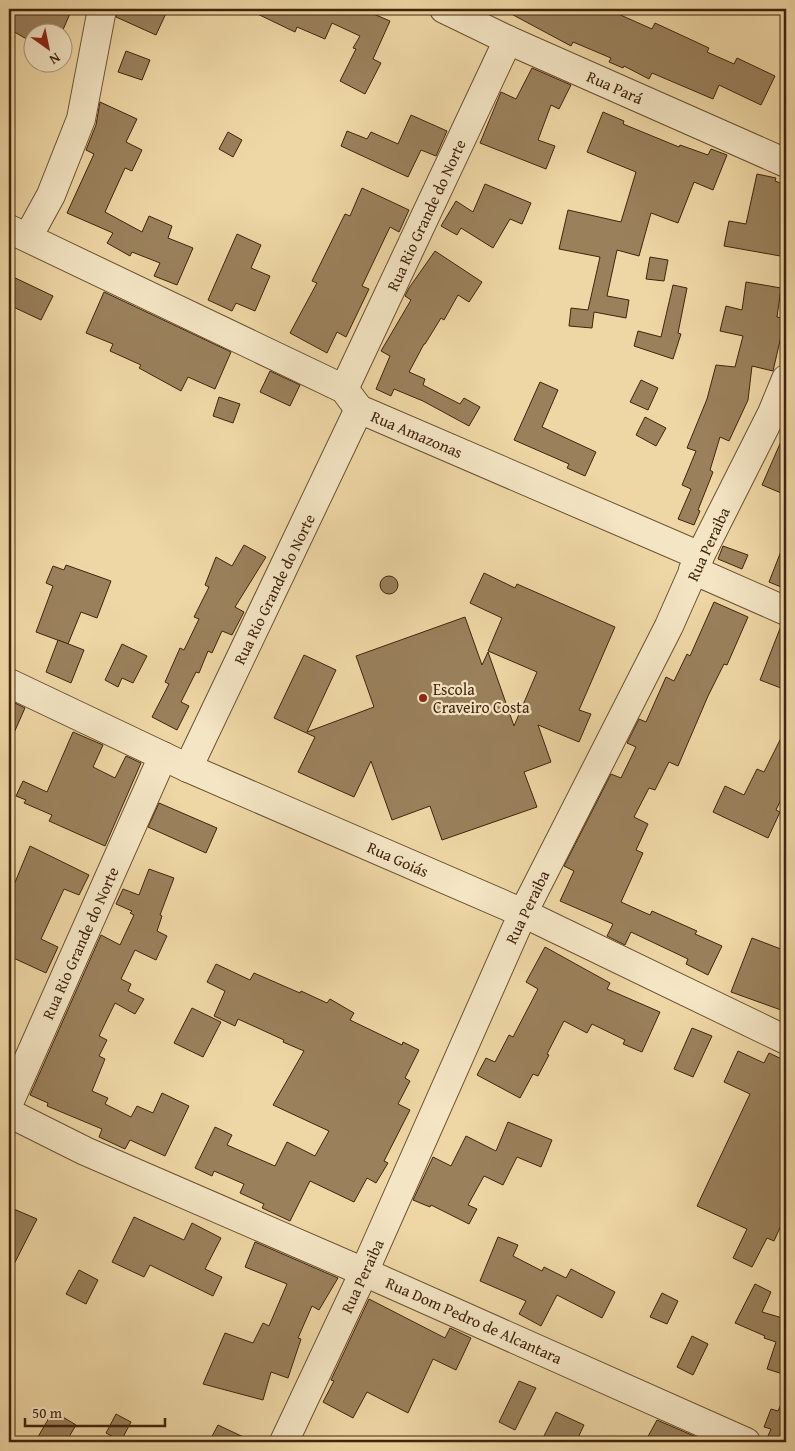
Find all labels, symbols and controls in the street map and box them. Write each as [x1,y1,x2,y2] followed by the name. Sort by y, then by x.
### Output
[22,22,72,72] north arrow
[45,48,64,70] text: N
[583,64,647,110] street label: Rua Pará
[380,135,472,295] street label: Rua Rio Grande do Norte
[368,404,466,464] street label: Rua Amazonas
[680,503,736,585] street label: Rua Peraiba
[227,510,321,668] street label: Rua Rio Grande do Norte
[433,677,530,719] place label: Escola Craveiro Costa
[417,692,429,704] marker: Escola Craveiro Costa
[363,835,433,883] street label: Rua Goiás
[35,863,125,1023] street label: Rua Rio Grande do Norte
[499,866,555,948] street label: Rua Peraiba
[334,1235,390,1317] street label: Rua Peraiba
[382,1270,566,1370] street label: Rua Dom Pedro de Alcantara
[25,1396,165,1428] scale bar
[32,1402,63,1423] text: 50 m

